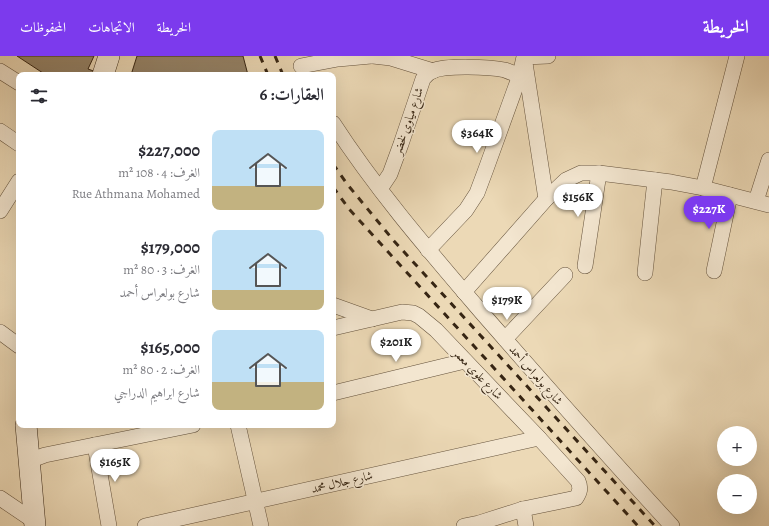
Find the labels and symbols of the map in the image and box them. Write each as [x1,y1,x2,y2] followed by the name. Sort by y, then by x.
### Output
[388,85,430,160] street label: شارع مياوي لخضر
[449,120,505,154] pin: $364K
[550,184,606,218] pin: $156K
[681,196,737,230] pin: $227K
[479,287,535,321] pin: $179K
[368,329,424,363] pin: $201K
[503,342,567,410] street label: شارع بولعراس أحمد
[446,344,506,405] street label: شارع علوي معمر
[87,449,143,483] pin: $165K
[310,467,375,500] street label: شارع جلال محمد

